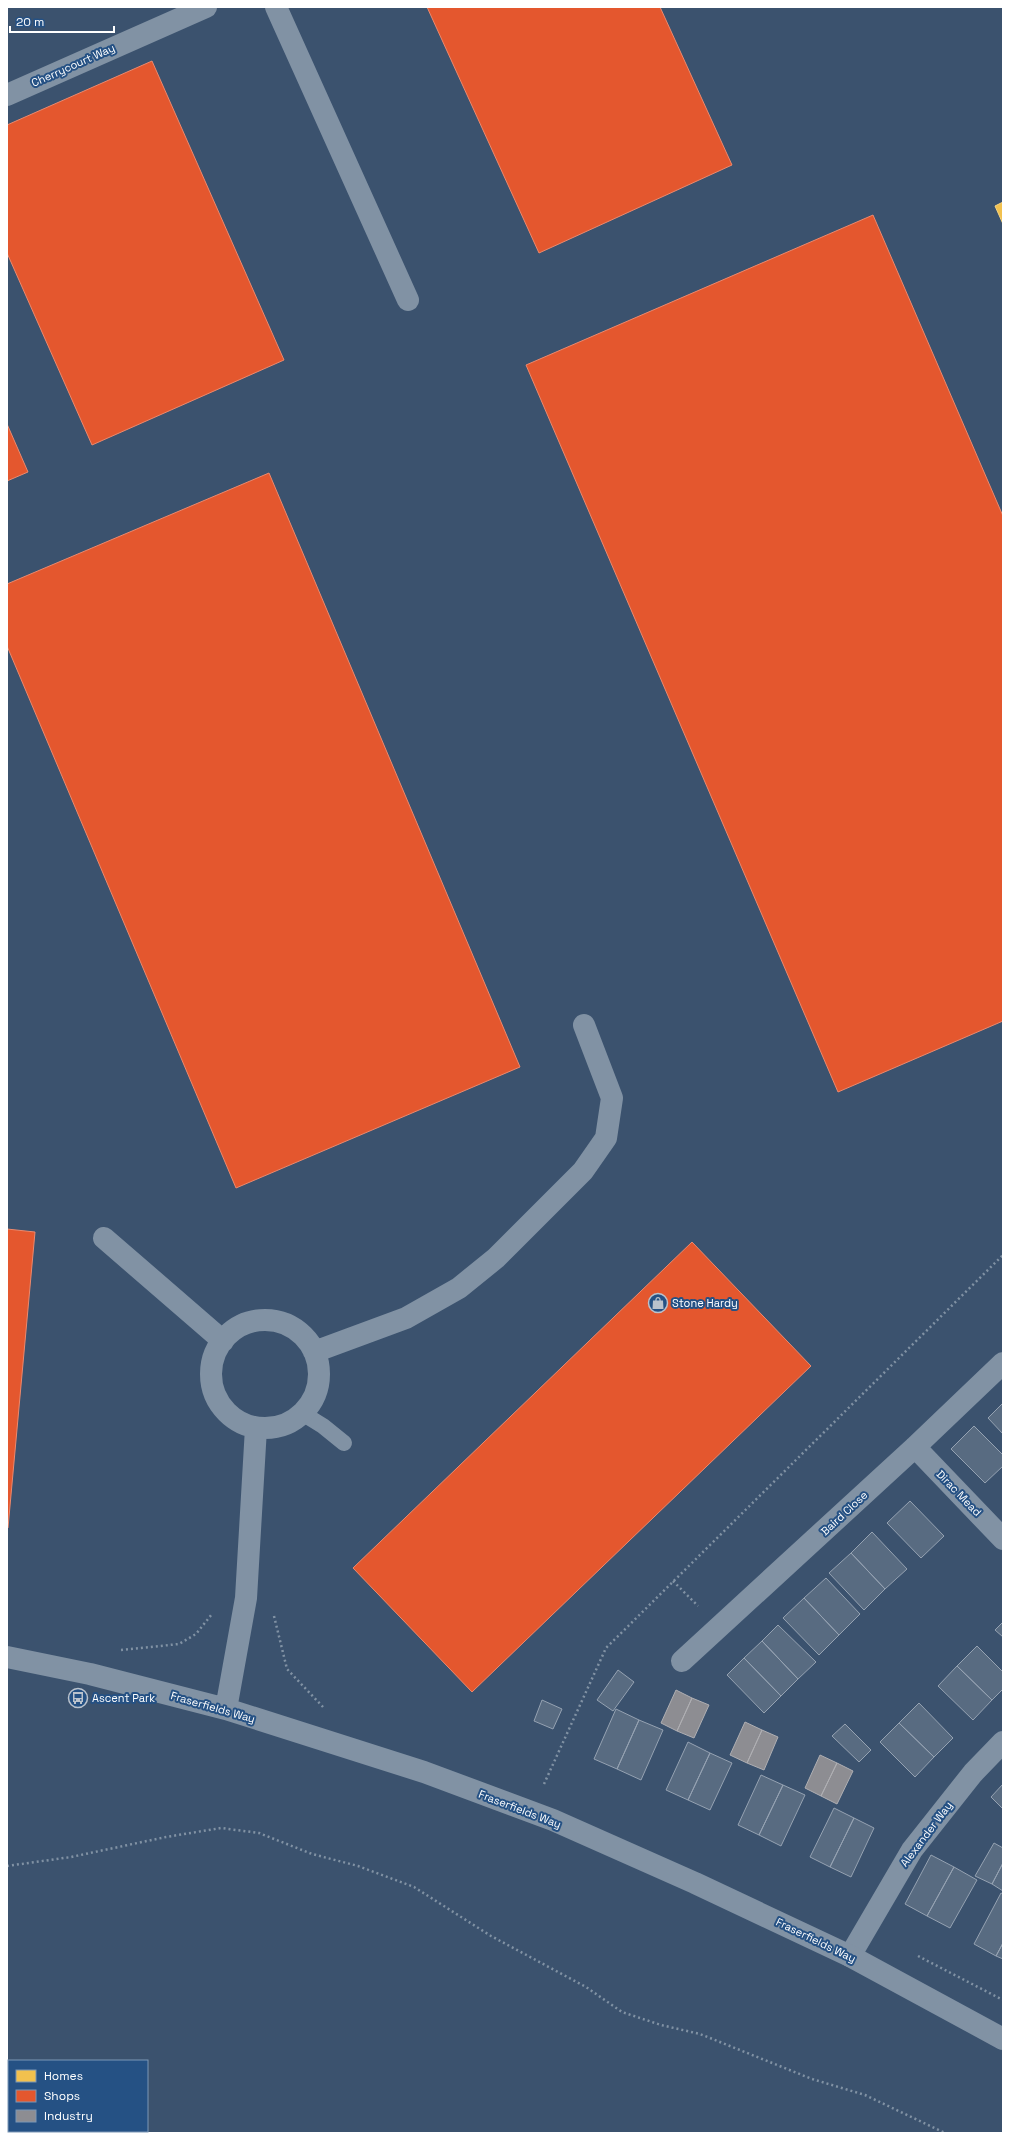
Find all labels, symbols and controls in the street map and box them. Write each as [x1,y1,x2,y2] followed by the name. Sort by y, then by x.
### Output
[10,8,114,34] scale bar
[16,14,44,30] text: 20 m
[29,40,117,90] street label: Cherrycourt Way
[647,1292,669,1314] shop icon: Stone Hardy
[672,1296,738,1310] place label: Stone Hardy
[934,1467,984,1519] street label: Dirac Mead
[818,1488,870,1538] street label: Baird Close
[67,1687,89,1709] bus stop icon: Ascent Park
[169,1688,257,1726] street label: Fraserfields Way
[92,1691,155,1705] place label: Ascent Park
[477,1787,563,1831] street label: Fraserfields Way
[897,1799,955,1869] street label: Alexander Way
[774,1915,858,1965] street label: Fraserfields Way
[8,2060,148,2132] legend
[44,2068,83,2084] text: Homes
[44,2088,80,2104] text: Shops
[44,2108,93,2124] text: Industry

